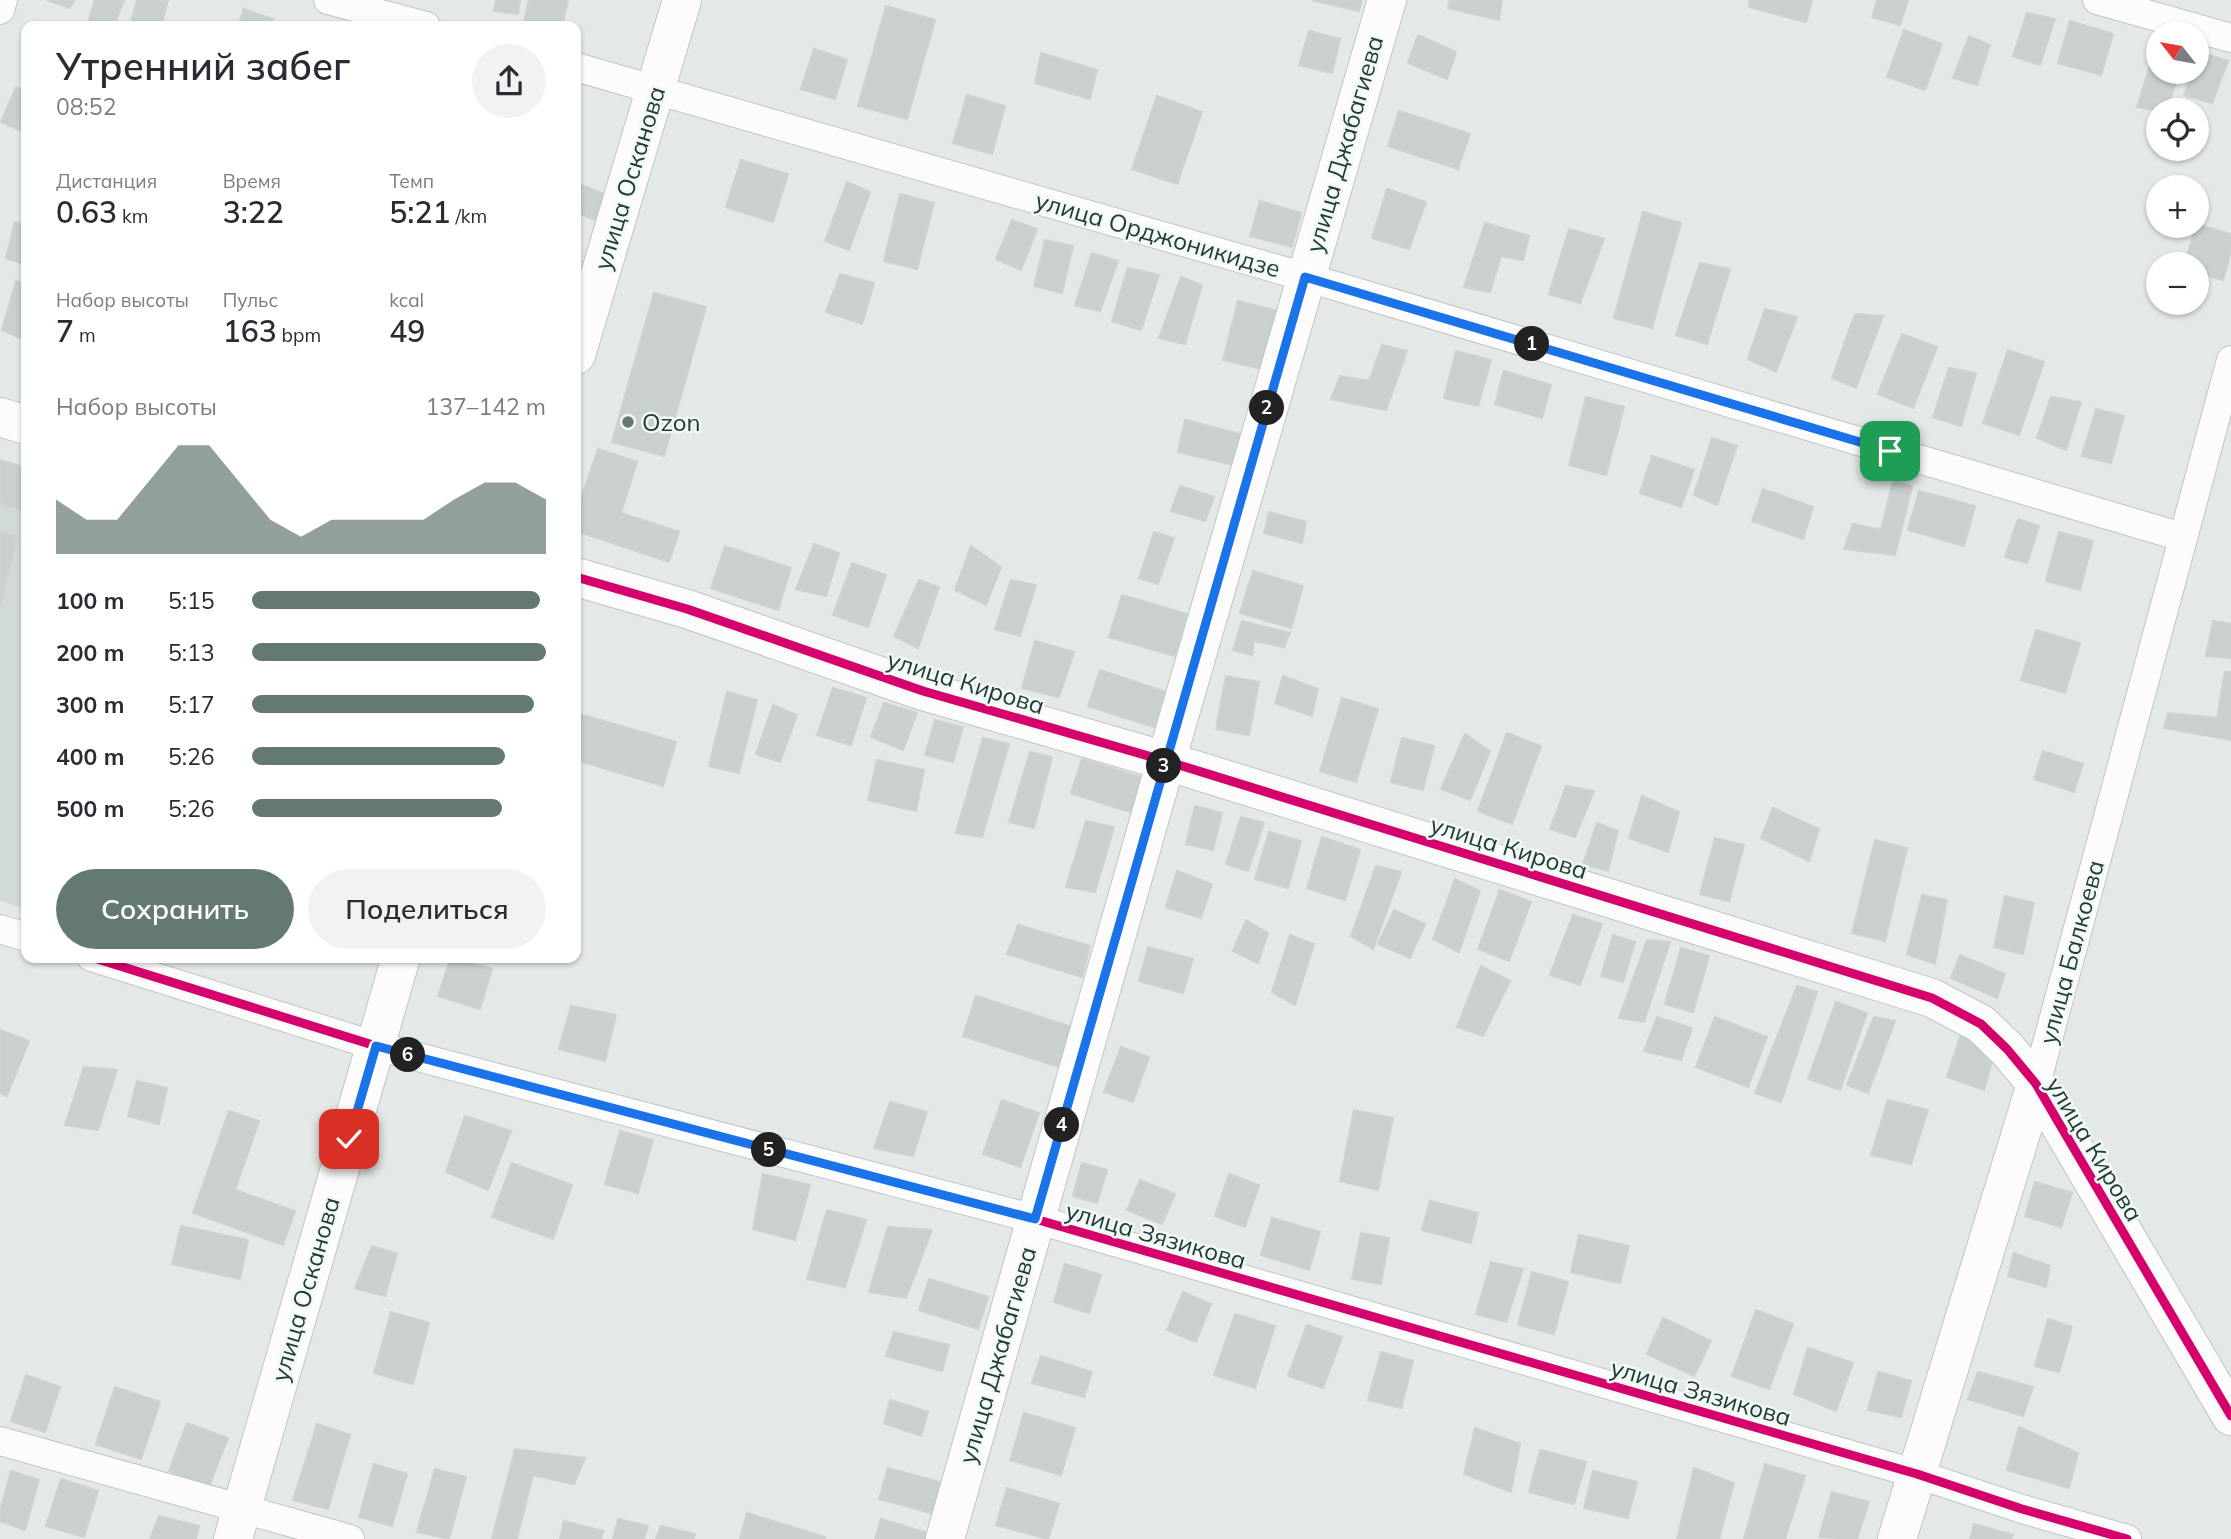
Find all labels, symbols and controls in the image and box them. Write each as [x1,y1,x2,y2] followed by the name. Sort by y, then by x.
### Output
[2146,21,2208,84] north arrow
[2146,21,2209,315] map controls
[1299,32,1389,256] street label: улица Джабагиева
[56,42,350,90] text: Утренний забег
[472,44,546,118] button: share
[587,82,671,274] street label: улица Осканова
[56,92,116,121] text: 08:52
[2146,98,2209,161] button: locate
[56,169,157,193] text: Дистанция
[223,169,281,193] text: Время
[389,169,434,193] text: Темп
[2146,175,2209,238] button: +
[1032,185,1284,283] street label: улица Орджоникидзе
[56,193,117,231] text: 0.63
[223,193,284,231] text: 3:22
[389,193,450,231] text: 5:21
[117,204,149,228] text: km
[450,204,487,228] text: /km
[2146,252,2209,315] button: −
[56,288,189,312] text: Набор высоты
[223,288,278,312] text: Пульс
[389,288,424,312] text: kcal
[56,312,74,350] text: 7
[223,312,277,350] text: 163
[389,312,425,350] text: 49
[74,323,96,347] text: m
[277,323,321,347] text: bpm
[1514,326,1550,362] pin: 1
[1526,331,1537,355] text: 1
[1250,390,1284,426] pin: 2
[56,392,217,421] text: Набор высоты
[425,392,546,421] text: 137–142 m
[1261,395,1272,419] text: 2
[642,407,701,437] place label: Ozon
[620,414,636,430] marker: Ozon
[1860,421,1920,481] pin
[1871,432,1909,470] icon: arrive
[56,586,124,615] text: 100 m
[168,586,215,615] text: 5:15
[56,638,124,667] text: 200 m
[168,638,215,667] text: 5:13
[884,644,1048,720] street label: улица Кирова
[56,690,124,719] text: 300 m
[168,690,215,719] text: 5:17
[56,742,124,771] text: 400 m
[168,742,215,771] text: 5:26
[1146,748,1182,784] pin: 3
[1158,753,1169,777] text: 3
[56,794,124,823] text: 500 m
[168,794,215,823] text: 5:26
[1427,809,1591,885] street label: улица Кирова
[2032,857,2110,1047] street label: улица Балкоева
[56,869,294,949] button: Сохранить
[308,869,546,949] button: Поделиться
[390,1038,426,1072] pin: 6
[402,1042,413,1066] text: 6
[2040,1071,2150,1227] street label: улица Кирова
[1044,1108,1080,1142] pin: 4
[319,1109,379,1169] pin
[1056,1112,1067,1136] text: 4
[330,1120,368,1158] icon: check
[752,1132,786,1168] pin: 5
[763,1137,774,1161] text: 5
[264,1193,346,1385] street label: улица Осканова
[1062,1195,1250,1275] street label: улица Зязикова
[952,1243,1042,1467] street label: улица Джабагиева
[1607,1352,1795,1432] street label: улица Зязикова

